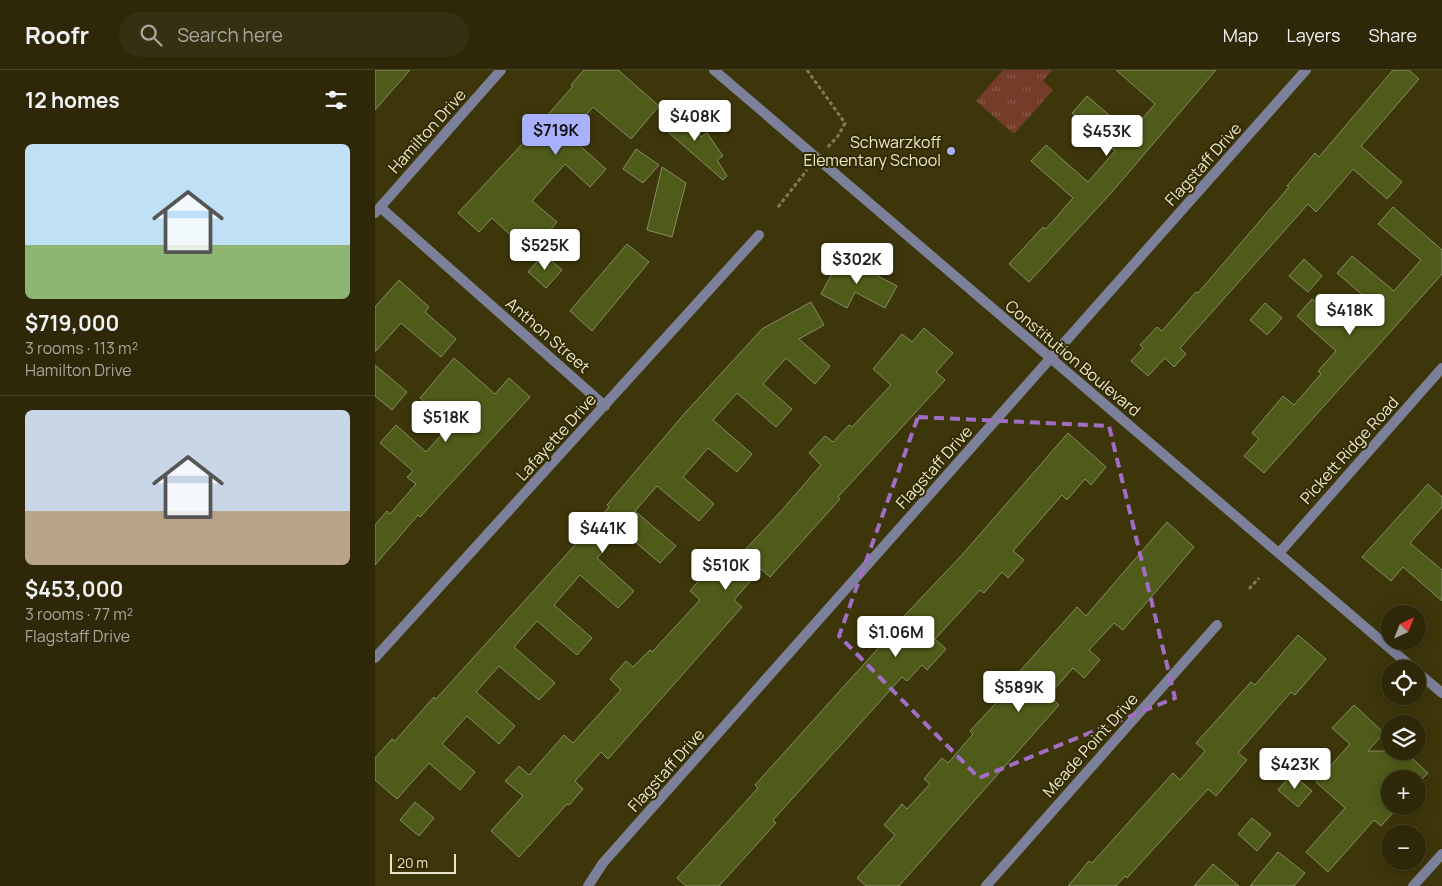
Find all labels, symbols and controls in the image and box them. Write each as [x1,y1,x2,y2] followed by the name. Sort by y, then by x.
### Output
[119,12,469,57] search box
[25,18,89,51] text: Roofr
[137,21,165,49] icon: search
[177,22,283,48] text: Search here
[1223,23,1258,47] text: Map
[1286,23,1340,47] text: Layers
[1368,23,1417,47] text: Share
[383,84,471,178] street label: Hamilton Drive
[25,86,120,114] text: 12 homes
[322,86,350,114] icon: filters
[660,100,730,142] pin: $408K
[670,105,720,127] text: $408K
[521,114,591,156] pin: $719K
[1072,114,1142,157] pin: $453K
[1160,118,1246,210] street label: Flagstaff Drive
[533,119,579,141] text: $719K
[1083,120,1131,142] text: $453K
[803,131,941,171] place label: Schwarzkoff Elementary School
[945,145,957,157] marker: Schwarzkoff Elementary School
[143,177,233,267] icon: home
[510,228,580,271] pin: $525K
[521,234,569,256] text: $525K
[822,242,892,285] pin: $302K
[832,248,882,270] text: $302K
[501,292,595,378] street label: Anthon Street
[1315,294,1385,336] pin: $418K
[1001,295,1145,421] street label: Constitution Boulevard
[1327,299,1373,321] text: $418K
[25,309,119,337] text: $719,000
[25,337,138,359] text: 3 rooms · 113 m²
[25,359,132,381] text: Hamilton Drive
[511,389,601,485] street label: Lafayette Drive
[1295,391,1403,509] street label: Pickett Ridge Road
[411,400,481,443] pin: $518K
[423,406,469,428] text: $518K
[891,421,977,513] street label: Flagstaff Drive
[143,442,233,532] icon: home
[568,512,638,554] pin: $441K
[580,517,626,539] text: $441K
[691,548,761,591] pin: $510K
[702,554,750,576] text: $510K
[25,575,123,603] text: $453,000
[25,603,133,625] text: 3 rooms · 77 m²
[1381,605,1426,650] north arrow
[1381,605,1426,870] map controls
[855,616,937,658] pin: $1.06M
[868,621,924,643] text: $1.06M
[25,625,130,647] text: Flagstaff Drive
[1381,660,1426,705] button: locate
[984,670,1054,713] pin: $589K
[994,676,1044,698] text: $589K
[1037,688,1143,802] street label: Meade Point Drive
[1381,715,1426,760] button: layers
[623,724,709,816] street label: Flagstaff Drive
[1260,748,1330,790] pin: $423K
[1271,753,1319,775] text: $423K
[1381,770,1426,815] button: +
[1381,825,1426,870] button: −
[390,851,456,874] scale bar
[397,853,428,872] text: 20 m

